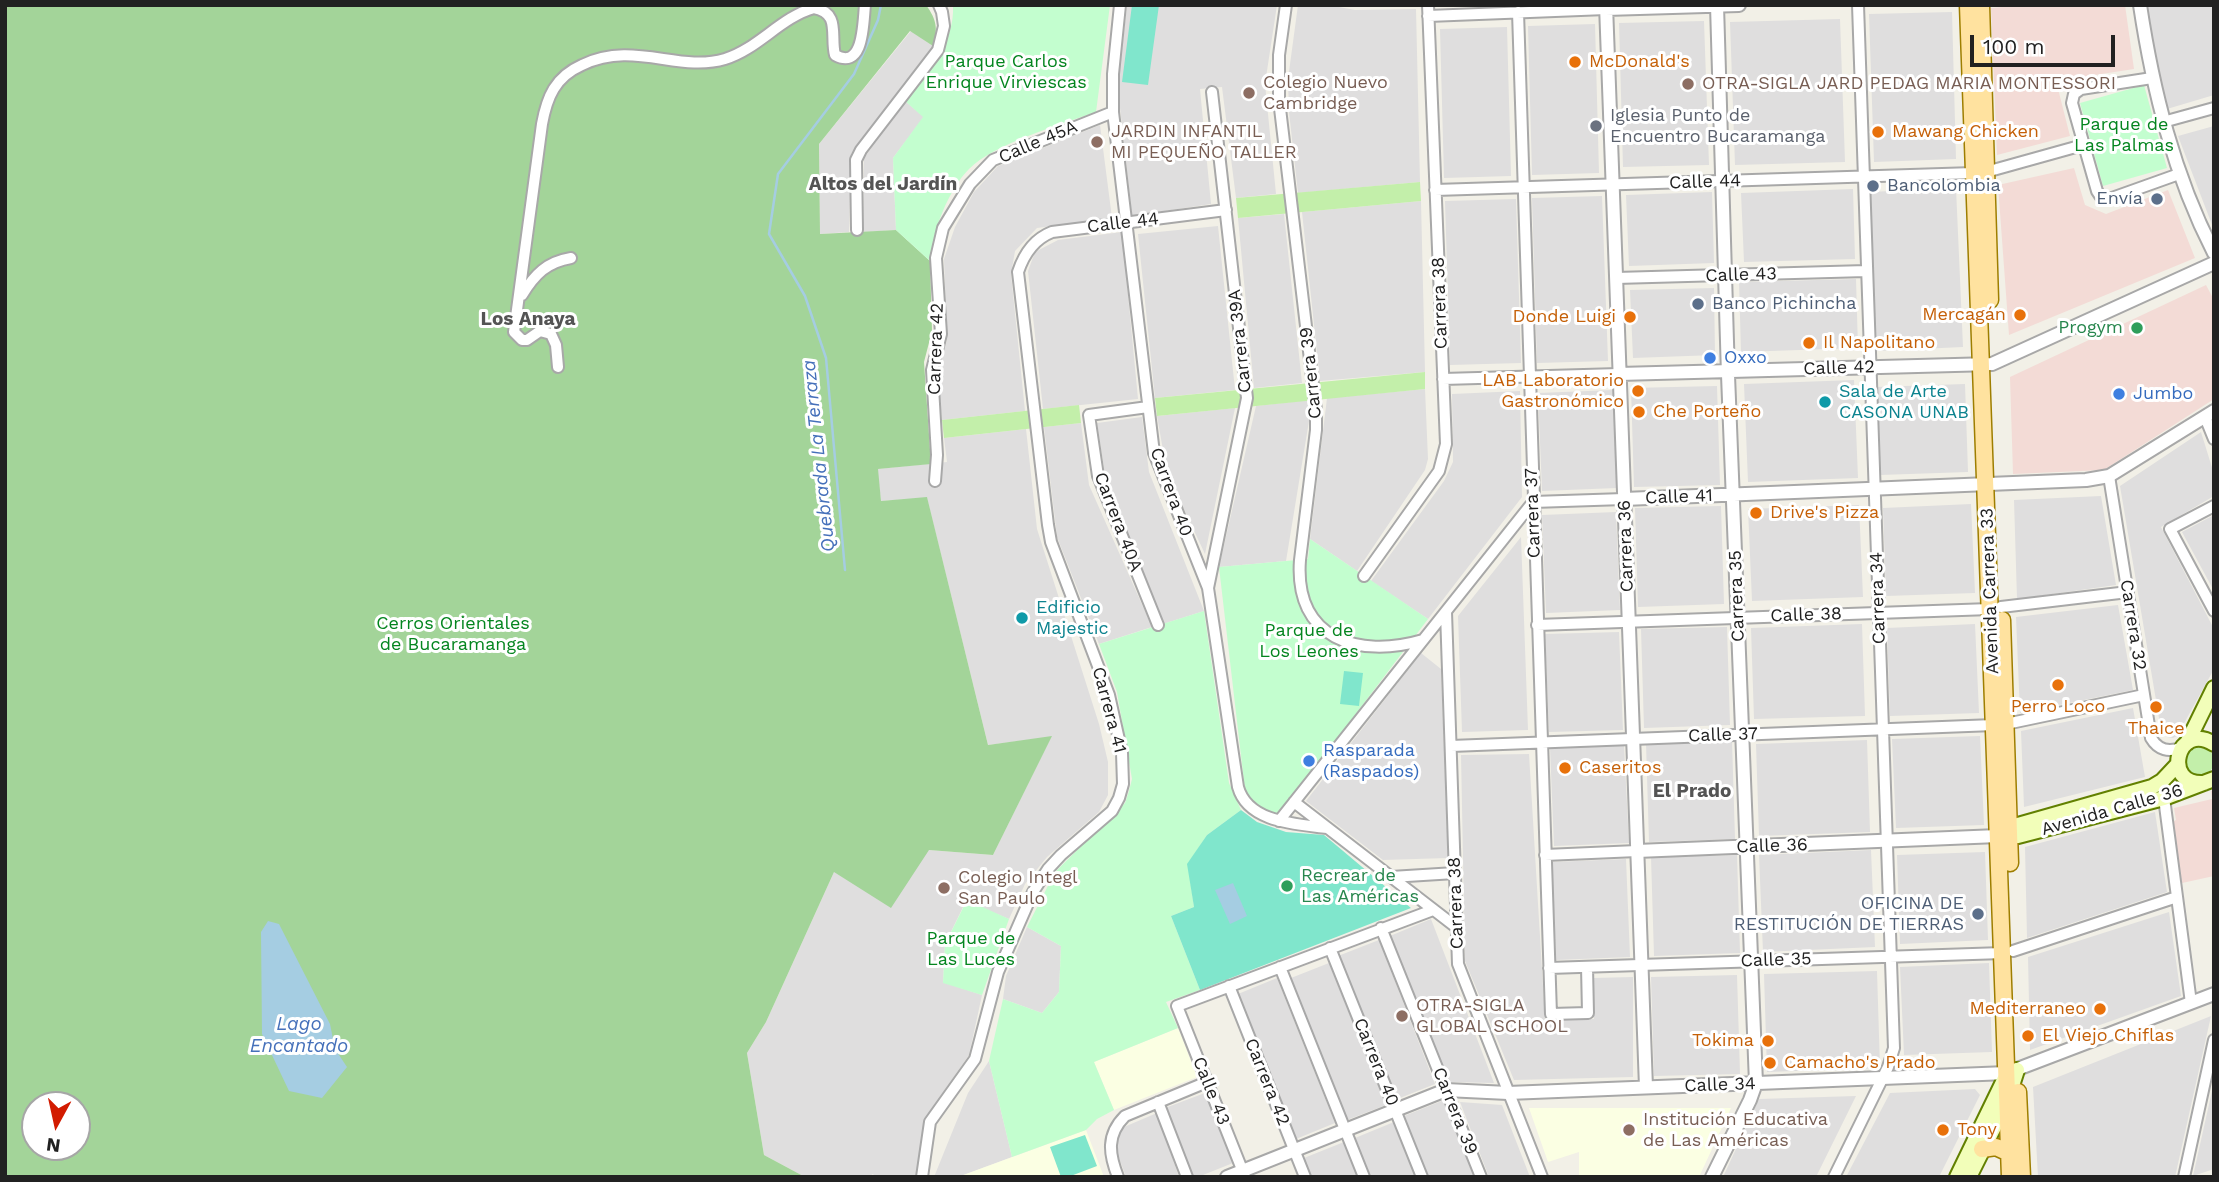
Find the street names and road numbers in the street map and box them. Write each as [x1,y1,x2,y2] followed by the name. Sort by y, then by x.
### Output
[995,116,1081,168] street label: Calle 45A
[1669,170,1741,194] street label: Calle 44
[1086,208,1160,238] street label: Calle 44
[1428,256,1452,350] street label: Carrera 38
[1705,263,1777,287] street label: Calle 43
[1224,288,1256,394] street label: Carrera 39A
[924,303,948,395] street label: Carrera 42
[1295,326,1327,420] street label: Carrera 39
[1803,356,1875,380] street label: Calle 42
[1145,445,1197,539] street label: Carrera 40
[1521,467,1545,559] street label: Carrera 37
[1089,469,1147,575] street label: Carrera 40A
[1645,485,1713,509] street label: Calle 41
[1614,500,1638,592] street label: Carrera 36
[1976,508,2004,674] street label: Avenida Carrera 33
[1725,550,1749,642] street label: Carrera 35
[1866,552,1890,644] street label: Carrera 34
[2115,578,2151,672] street label: Carrera 32
[1770,603,1842,627] street label: Calle 38
[1087,664,1131,756] street label: Carrera 41
[1688,723,1758,747] street label: Calle 37
[2039,779,2185,841] street label: Avenida Calle 36
[1736,834,1808,858] street label: Calle 36
[1444,856,1468,950] street label: Carrera 38
[1740,948,1812,972] street label: Calle 35
[1349,1015,1403,1109] street label: Carrera 40
[1240,1035,1294,1129] street label: Carrera 42
[1188,1054,1234,1128] street label: Calle 43
[1428,1064,1482,1158] street label: Carrera 39
[1684,1073,1756,1097] street label: Calle 34

